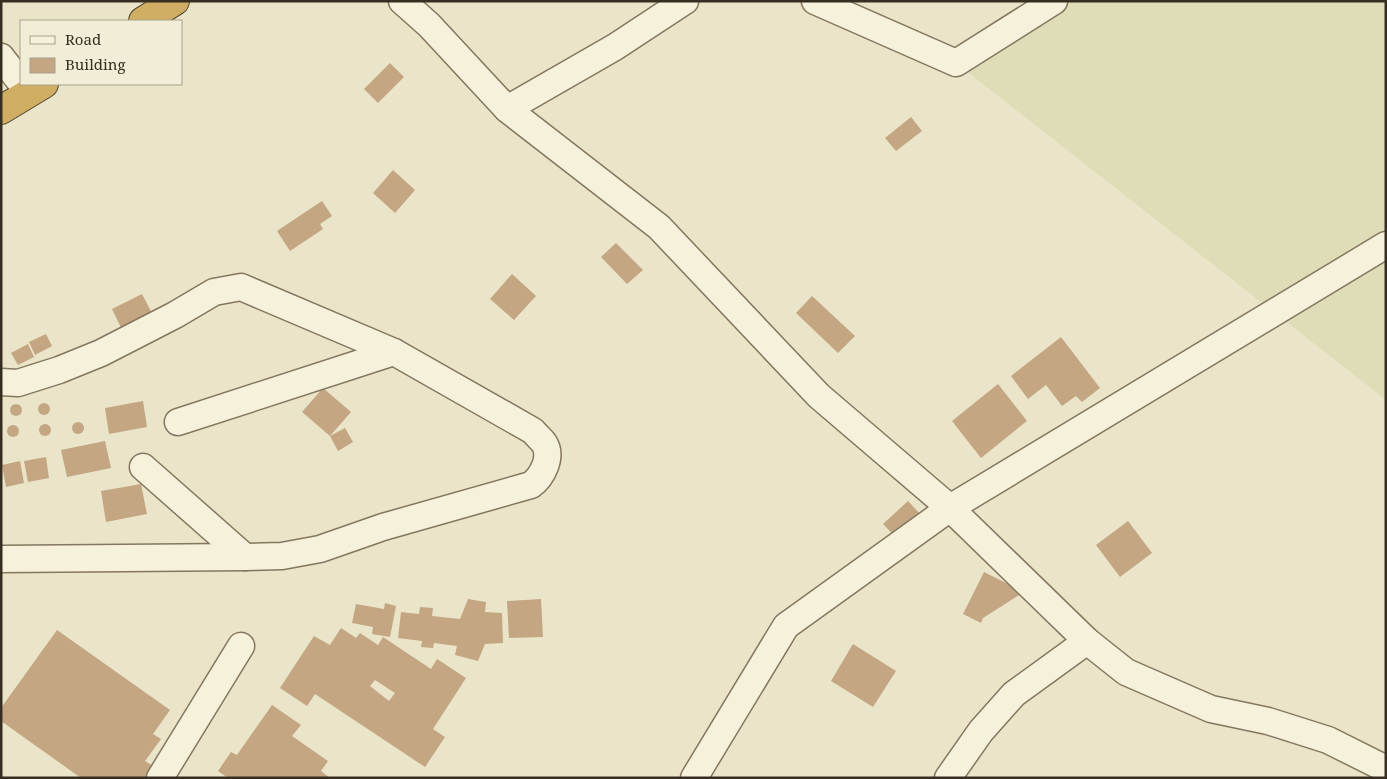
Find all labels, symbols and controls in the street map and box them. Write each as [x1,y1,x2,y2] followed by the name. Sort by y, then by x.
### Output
[20,20,182,85] legend
[65,29,101,49] text: Road
[65,54,126,74] text: Building

